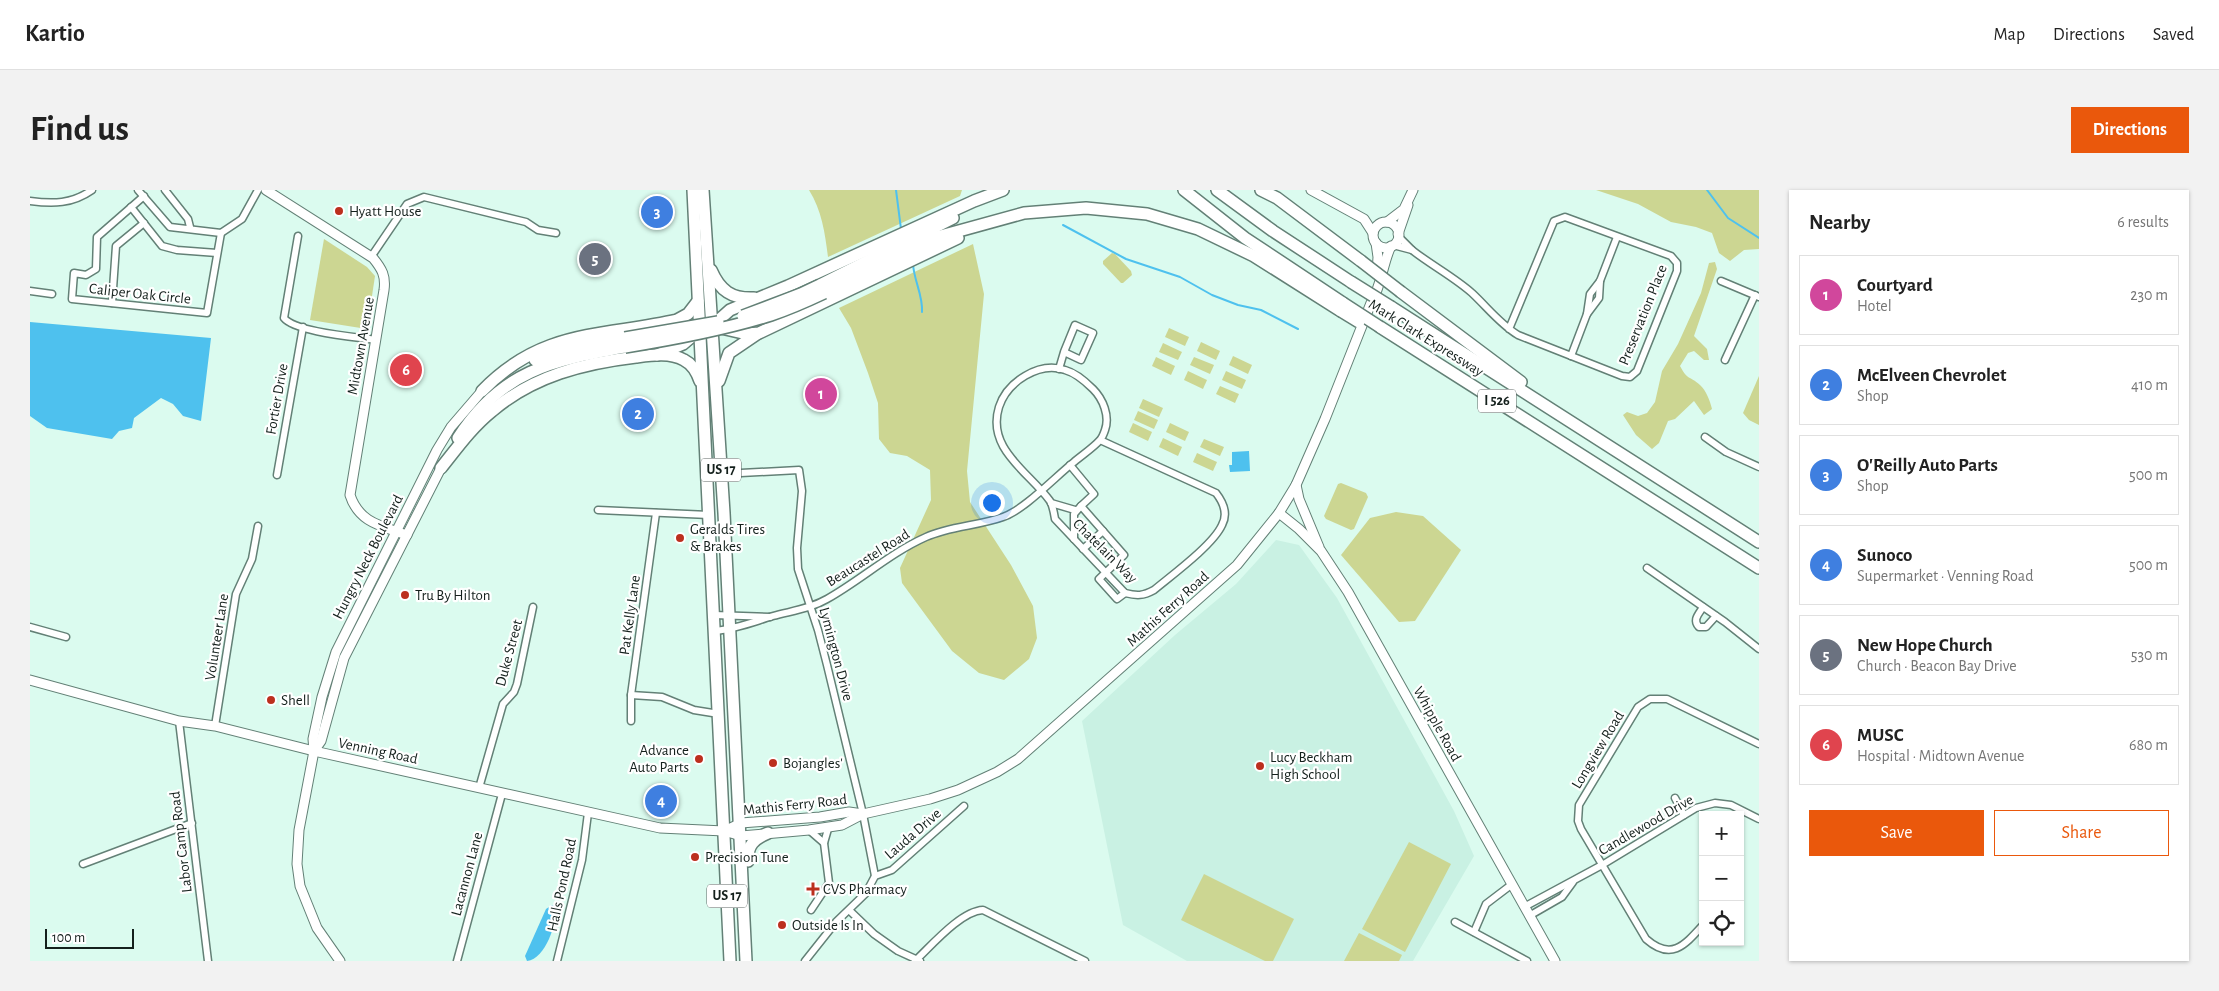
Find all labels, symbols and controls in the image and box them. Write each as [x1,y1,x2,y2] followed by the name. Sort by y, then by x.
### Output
[25,22,85,46] text: Kartio
[1994,26,2025,44] text: Map
[2053,26,2125,44] text: Directions
[2153,26,2194,44] text: Saved
[2071,107,2189,153] button: Directions
[30,112,129,147] text: Find us
[641,193,673,231] pin: 3
[349,204,421,219] place label: Hyatt House
[333,205,345,217] marker: Hyatt House
[1809,212,1870,233] text: Nearby
[2117,214,2169,230] text: 6 results
[579,240,611,278] pin: 5
[1616,263,1670,367] street label: Preservation Place
[1857,276,1933,295] text: Courtyard
[88,281,192,307] street label: Caliper Oak Circle
[1823,287,1829,303] text: 1
[2130,287,2168,303] text: 230 m
[345,296,377,396] street label: Midtown Avenue
[1366,297,1487,380] street label: Mark Clark Expressway
[1857,298,1892,314] text: Hotel
[390,351,422,389] pin: 6
[263,362,291,436] street label: Fortier Drive
[1857,366,2006,385] text: McElveen Chevrolet
[805,375,837,413] pin: 1
[1822,377,1830,393] text: 2
[2131,377,2168,393] text: 410 m
[1857,388,1889,404] text: Shop
[1478,390,1516,412] road number: I 526
[622,395,654,433] pin: 2
[1857,456,1998,475] text: O'Reilly Auto Parts
[701,458,741,482] road number: US 17
[1823,467,1829,483] text: 3
[2129,467,2168,483] text: 500 m
[1857,478,1889,494] text: Shop
[979,490,1005,516] your location
[330,492,406,622] street label: Hungry Neck Boulevard
[1070,516,1140,586] street label: Chatelain Way
[690,522,765,554] place label: Geralds Tires & Brakes
[824,526,912,590] street label: Beaucastel Road
[674,532,686,544] marker: Geralds Tires & Brakes
[1857,546,1912,565] text: Sunoco
[1822,557,1830,573] text: 4
[2129,557,2168,573] text: 500 m
[1124,568,1212,649] street label: Mathis Ferry Road
[1857,568,2034,584] text: Supermarket · Venning Road
[617,574,643,656] street label: Pat Kelly Lane
[415,588,490,603] place label: Tru By Hilton
[399,589,411,601] marker: Tru By Hilton
[203,593,231,681] street label: Volunteer Lane
[816,606,856,702] street label: Lymington Drive
[493,618,525,688] street label: Duke Street
[1857,636,1993,655] text: New Hope Church
[1823,647,1829,663] text: 5
[2131,647,2168,663] text: 530 m
[1857,658,2017,674] text: Church · Beacon Bay Drive
[1410,684,1464,764] street label: Whipple Road
[281,693,310,708] place label: Shell
[265,694,277,706] marker: Shell
[1569,708,1627,791] street label: Longview Road
[1857,726,1904,745] text: MUSC
[337,735,419,767] street label: Venning Road
[1822,737,1830,753] text: 6
[2129,737,2168,753] text: 680 m
[629,743,689,775] place label: Advance Auto Parts
[1857,748,2024,764] text: Hospital · Midtown Avenue
[1270,750,1353,782] place label: Lucy Beckham High School
[693,753,705,765] marker: Advance Auto Parts
[783,756,843,771] place label: Bojangles'
[767,757,779,769] marker: Bojangles'
[1254,760,1266,772] marker: Lucy Beckham High School
[645,782,677,820] pin: 4
[167,790,195,894] street label: Labor Camp Road
[742,792,848,818] street label: Mathis Ferry Road
[1596,792,1696,858] street label: Candlewood Drive
[882,806,944,862] street label: Lauda Drive
[1809,810,1984,856] button: Save
[1994,810,2169,856] button: Share
[1699,811,1744,946] map controls
[1699,811,1744,856] button: +
[449,830,485,917] street label: Lacannon Lane
[545,837,579,933] street label: Halls Pond Road
[705,850,789,865] place label: Precision Tune
[689,851,701,863] marker: Precision Tune
[1699,856,1744,901] button: −
[823,882,908,897] place label: CVS Pharmacy
[807,883,819,895] marker: CVS Pharmacy
[707,884,747,908] road number: US 17
[1699,901,1744,946] button: locate
[792,918,864,933] place label: Outside Is In
[776,919,788,931] marker: Outside Is In
[45,926,134,949] scale bar
[52,931,85,945] text: 100 m

